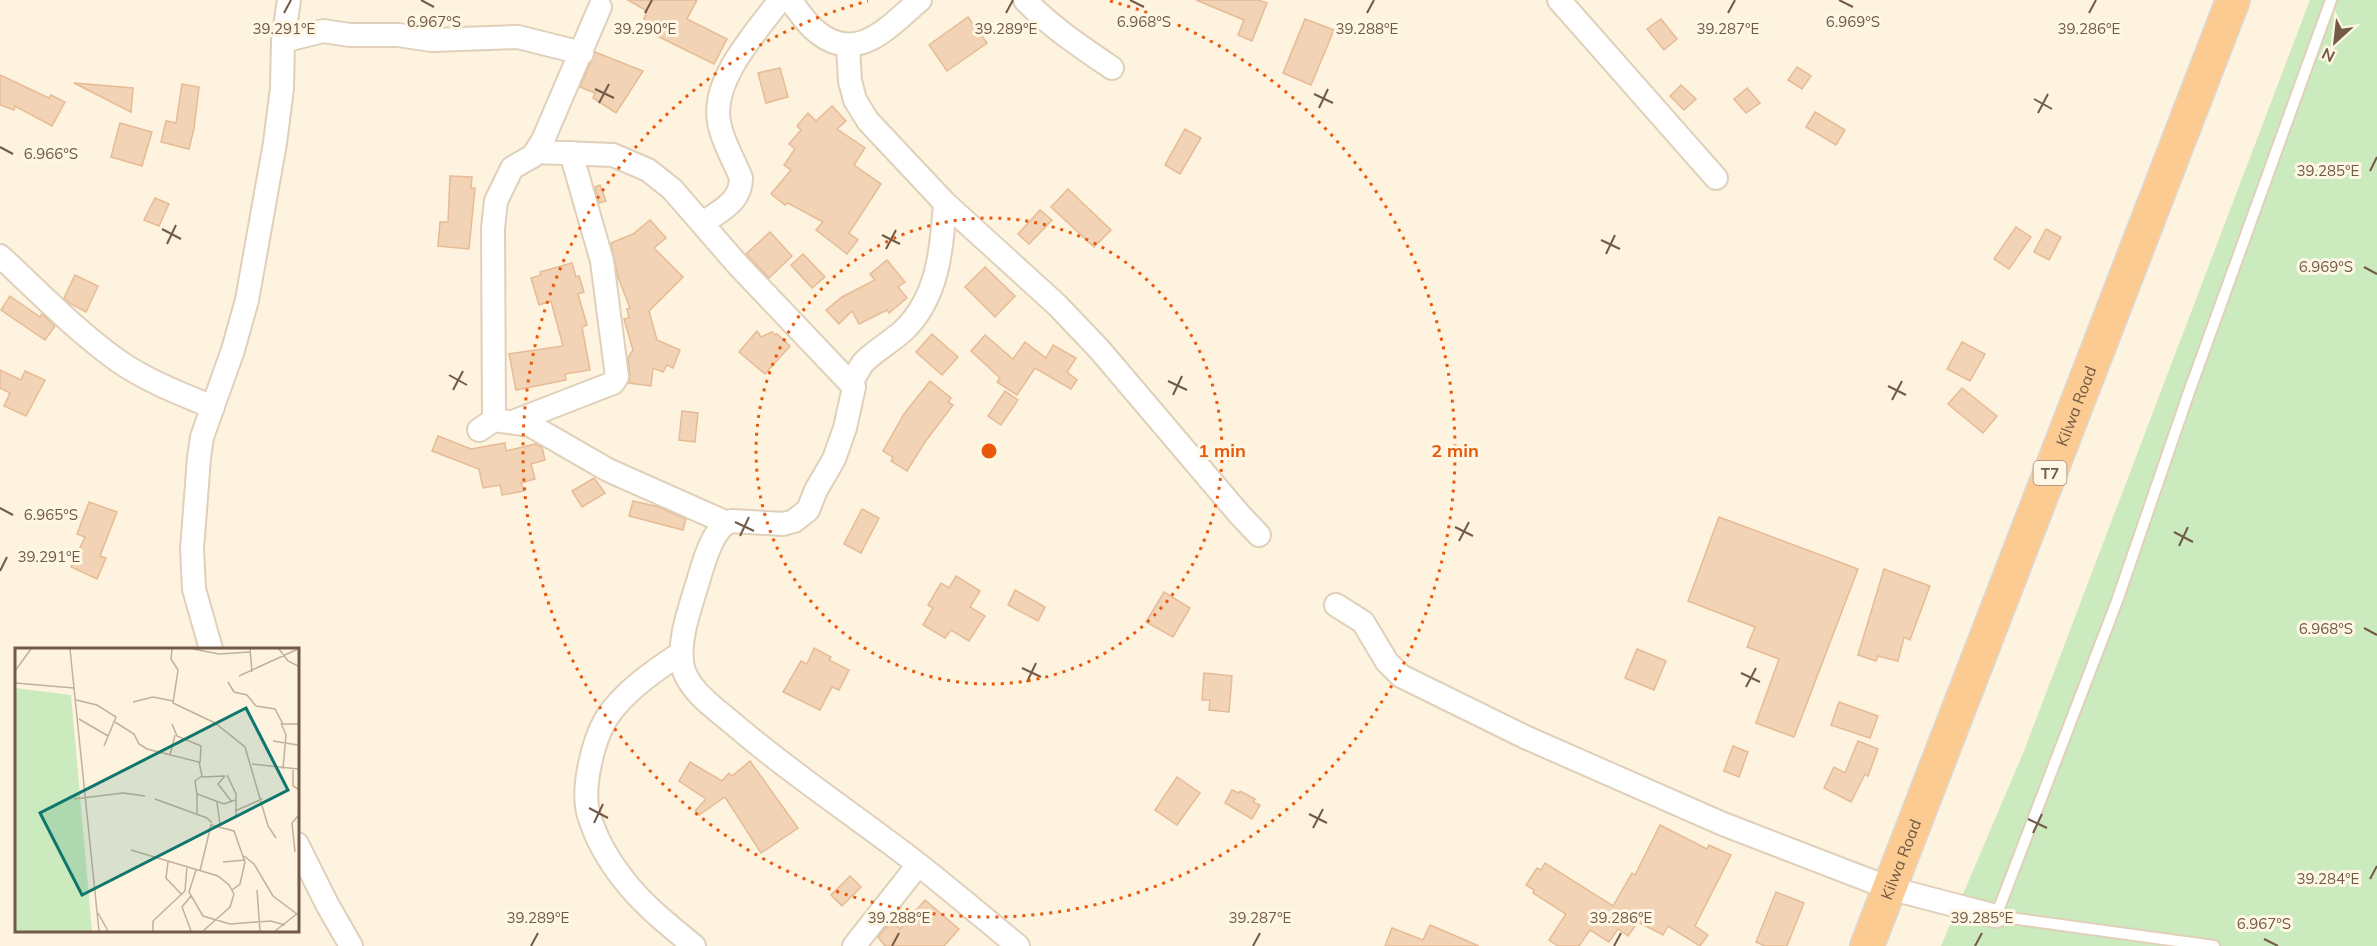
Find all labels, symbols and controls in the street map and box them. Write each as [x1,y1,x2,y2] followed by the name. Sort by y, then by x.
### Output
[407,12,461,31] text: 6.967°S
[1117,12,1171,31] text: 6.968°S
[1826,12,1880,31] text: 6.969°S
[2305,12,2365,72] north arrow
[253,19,316,38] text: 39.291°E
[614,19,677,38] text: 39.290°E
[975,19,1038,38] text: 39.289°E
[1336,19,1399,38] text: 39.288°E
[1697,19,1760,38] text: 39.287°E
[2058,19,2121,38] text: 39.286°E
[2318,44,2338,67] text: N
[24,144,78,163] text: 6.966°S
[2297,161,2360,180] text: 39.285°E
[2299,257,2353,276] text: 6.969°S
[2051,363,2101,449] street label: Kilwa Road
[1198,439,1246,462] text: 1 min
[1431,439,1479,462] text: 2 min
[979,441,999,461] centre of rings
[2034,461,2066,485] road number: T7
[24,505,78,524] text: 6.965°S
[18,547,81,566] text: 39.291°E
[2299,619,2353,638] text: 6.968°S
[15,648,298,931] inset map
[1876,816,1925,902] street label: Kilwa Road
[2297,869,2360,888] text: 39.284°E
[507,908,570,927] text: 39.289°E
[868,908,931,927] text: 39.288°E
[1229,908,1292,927] text: 39.287°E
[1590,908,1653,927] text: 39.286°E
[1951,908,2014,927] text: 39.285°E
[2237,914,2291,933] text: 6.967°S

